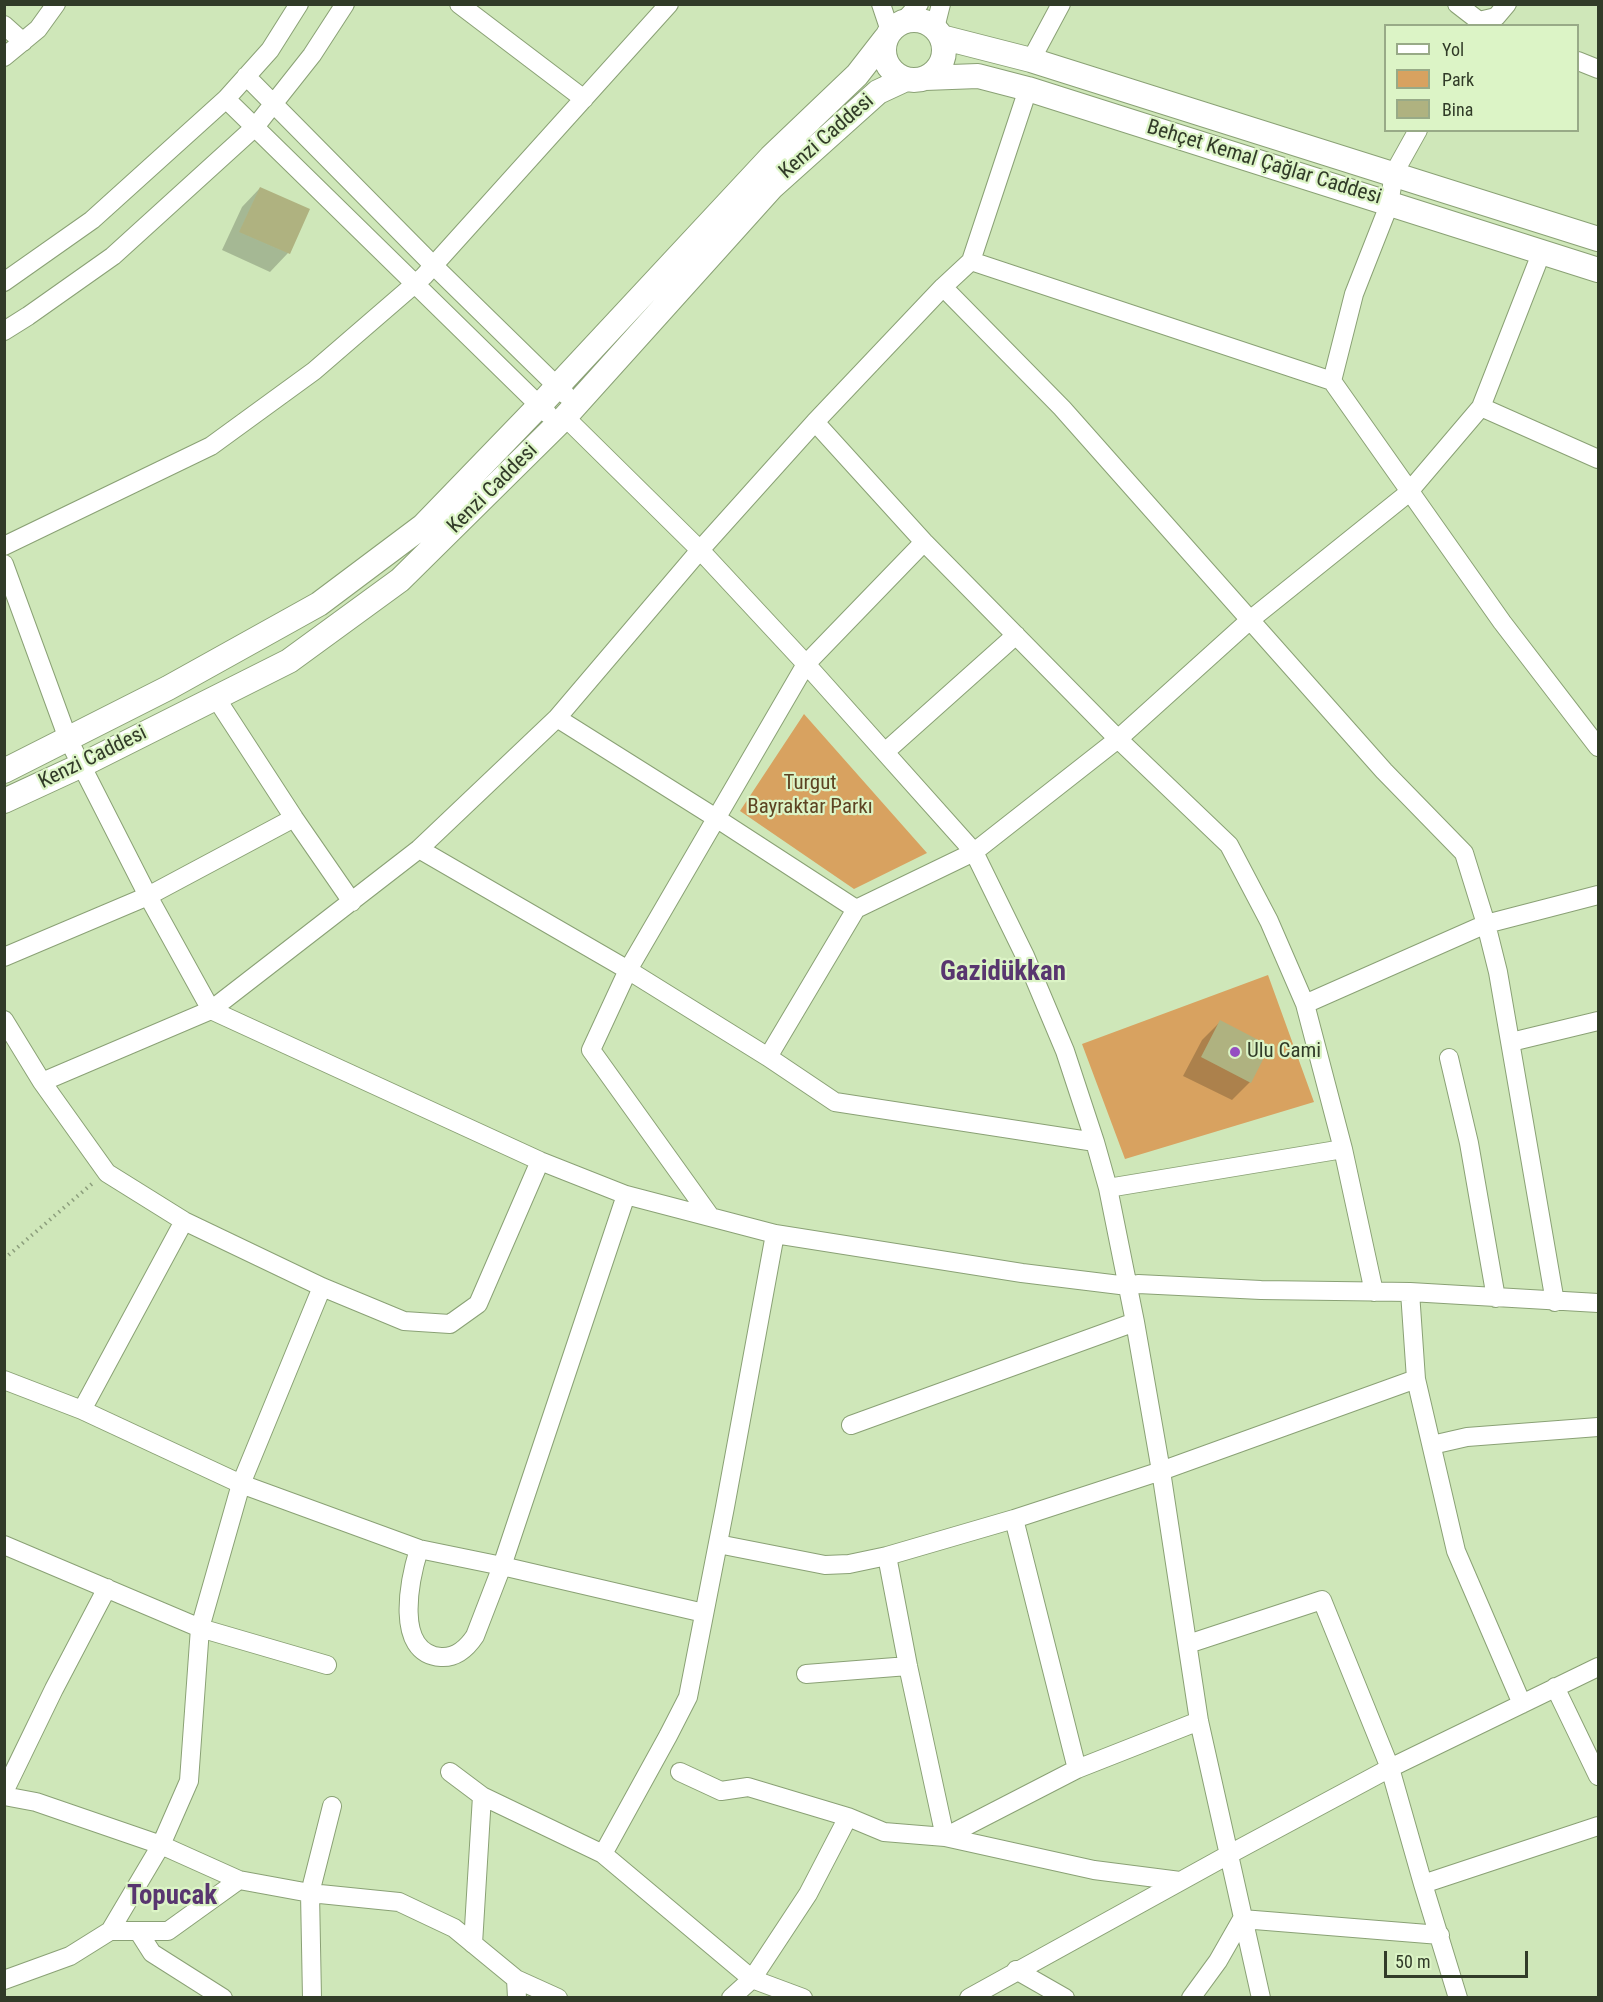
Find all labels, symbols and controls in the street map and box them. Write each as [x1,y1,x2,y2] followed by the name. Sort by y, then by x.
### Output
[1384,24,1579,132] legend
[1442,39,1464,60] text: Yol
[1442,69,1474,90] text: Park
[775,89,879,185] street label: Kenzi Caddesi
[1442,99,1473,120] text: Bina
[1144,115,1384,211] street label: Behçet Kemal Çağlar Caddesi
[443,439,543,539] street label: Kenzi Caddesi
[35,721,151,795] street label: Kenzi Caddesi
[747,771,873,821] park label: Turgut Bayraktar Parkı
[940,957,1066,989] district label: Gazidükkan
[1247,1039,1321,1065] place label: Ulu Cami
[1228,1045,1242,1059] marker: Ulu Cami
[127,1881,217,1913] district label: Topucak
[1387,1939,1531,1977] scale bar
[1395,1951,1430,1972] text: 50 m

